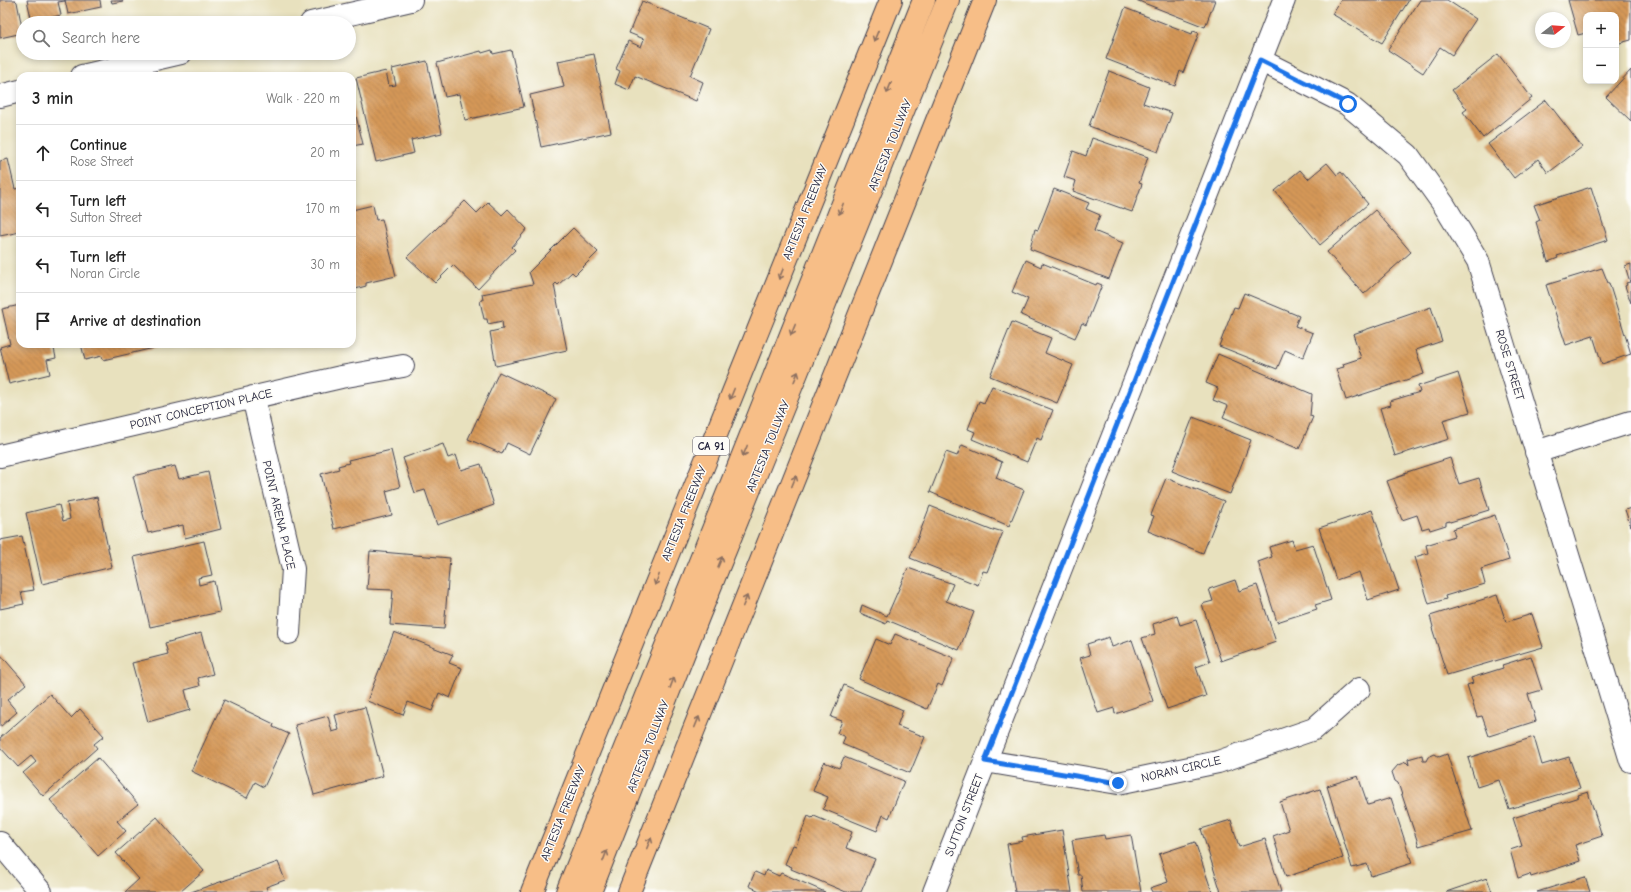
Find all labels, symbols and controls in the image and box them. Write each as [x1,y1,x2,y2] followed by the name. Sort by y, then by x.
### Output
[1535,12,1571,48] north arrow
[1583,12,1619,84] map controls
[1583,12,1619,48] button: +
[16,16,356,60] search box
[30,27,52,49] icon: search
[62,29,140,47] text: Search here
[872,30,880,42] one-way arrow
[1583,48,1619,84] button: −
[885,82,892,94] one-way arrow
[32,89,73,108] text: 3 min
[266,91,340,106] text: Walk · 220 m
[1339,95,1357,113] route start
[865,96,915,193] street label: ARTESIA TOLLWAY
[70,136,127,154] text: Continue
[32,142,54,164] icon: ahead
[310,145,340,160] text: 20 m
[70,154,133,169] text: Rose Street
[779,161,831,262] street label: ARTESIA FREEWAY
[70,192,126,210] text: Turn left
[32,198,54,220] icon: left
[306,201,340,216] text: 170 m
[836,202,844,214] one-way arrow
[70,210,142,225] text: Sutton Street
[70,248,126,266] text: Turn left
[32,254,54,276] icon: left
[310,257,340,272] text: 30 m
[70,266,140,281] text: Noran Circle
[776,267,784,279] one-way arrow
[32,310,54,332] icon: arrive
[70,312,201,330] text: Arrive at destination
[788,323,796,335] one-way arrow
[1493,328,1528,403] street label: ROSE STREET
[793,371,800,383] one-way arrow
[128,386,274,432] street label: POINT CONCEPTION PLACE
[728,388,735,400] one-way arrow
[743,397,793,494] street label: ARTESIA TOLLWAY
[693,437,729,455] road number: CA 91
[741,444,749,456] one-way arrow
[260,459,298,571] street label: POINT ARENA PLACE
[658,462,710,563] street label: ARTESIA FREEWAY
[790,475,798,487] one-way arrow
[717,556,725,568] one-way arrow
[653,573,661,585] one-way arrow
[742,596,750,608] one-way arrow
[669,677,677,689] one-way arrow
[624,697,672,794] street label: ARTESIA TOLLWAY
[694,717,702,729] one-way arrow
[1140,753,1222,785] street label: NORAN CIRCLE
[537,762,589,863] street label: ARTESIA FREEWAY
[942,771,986,858] street label: SUTTON STREET
[1109,774,1127,792] route end
[646,837,653,849] one-way arrow
[602,850,610,862] one-way arrow

